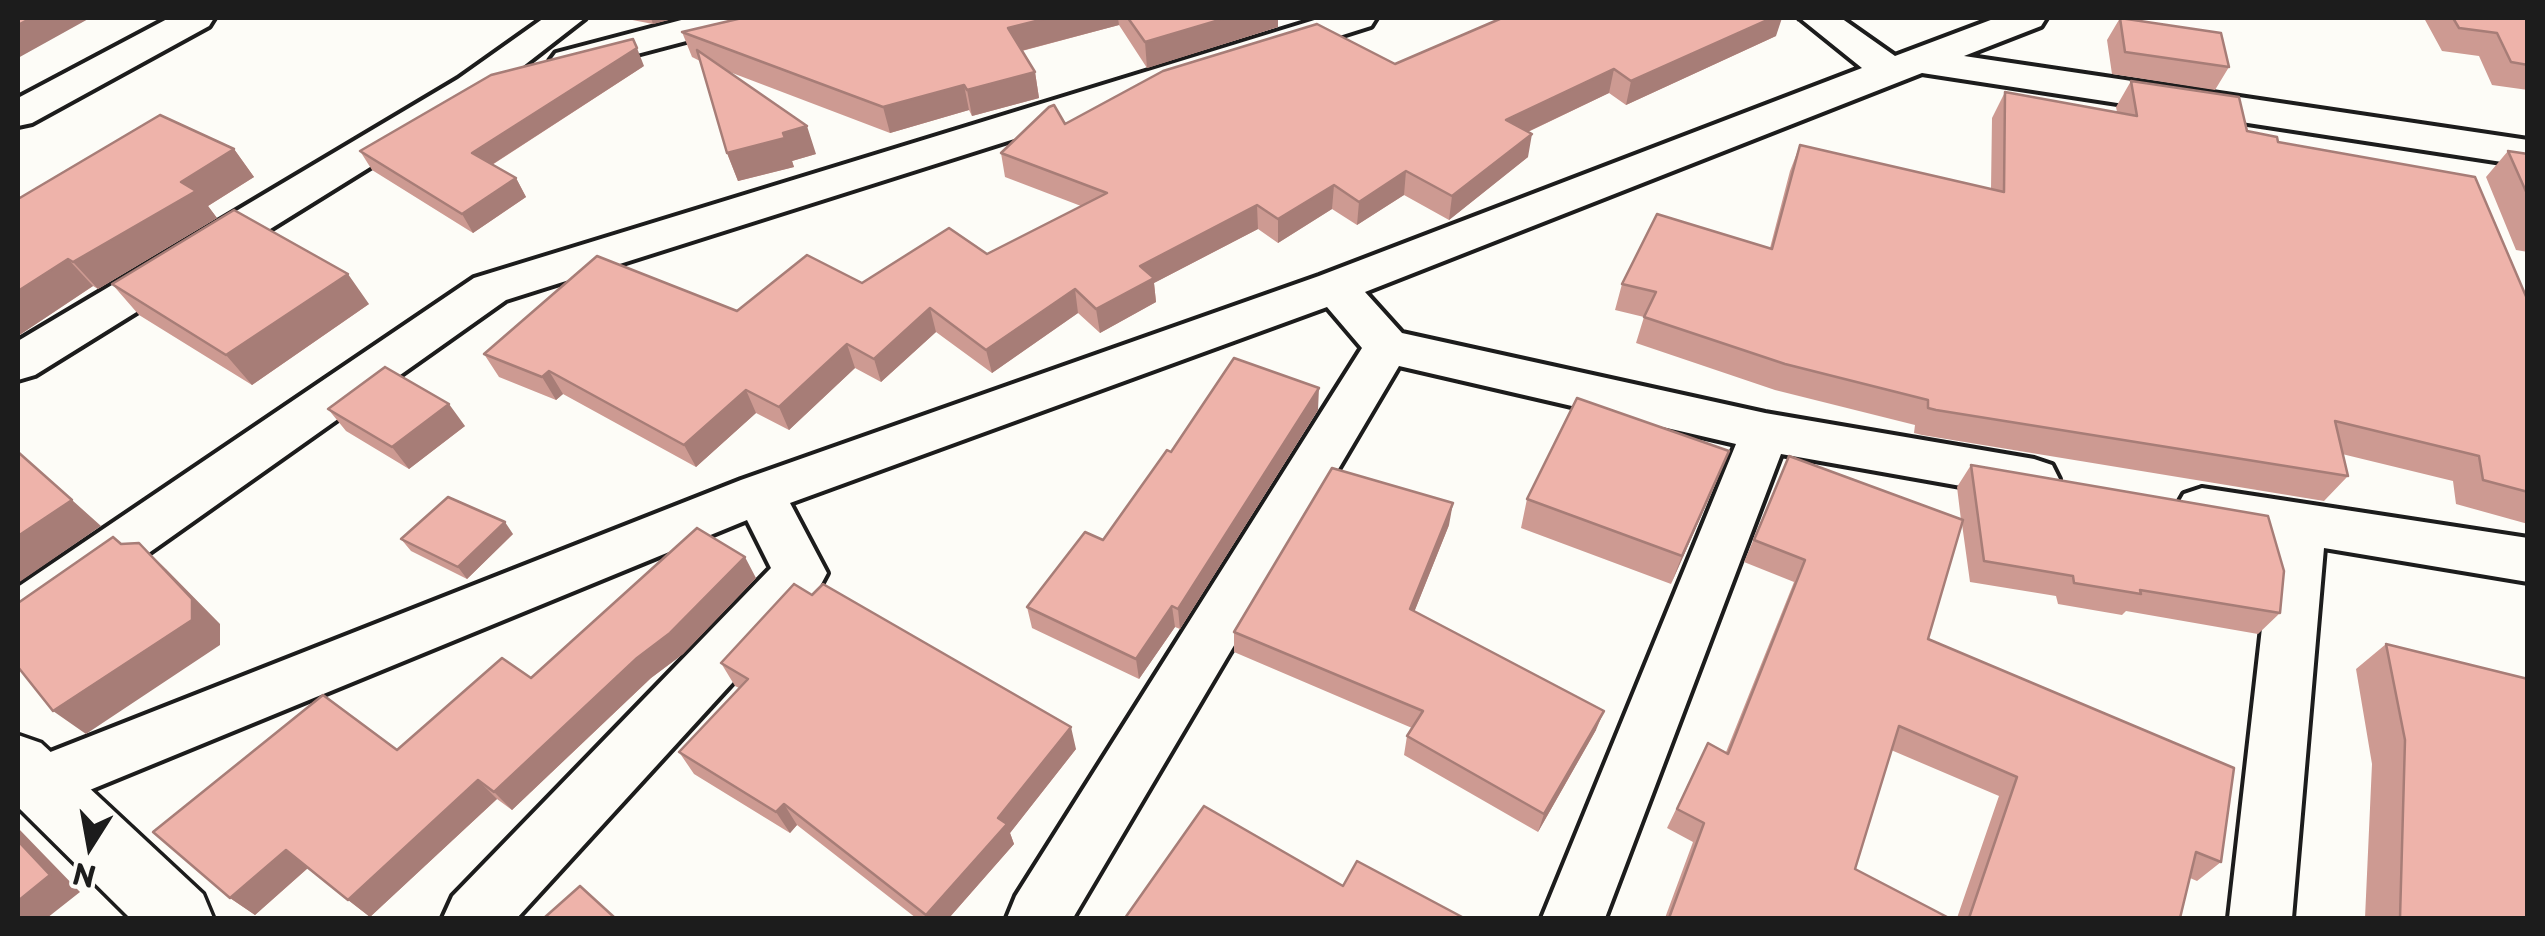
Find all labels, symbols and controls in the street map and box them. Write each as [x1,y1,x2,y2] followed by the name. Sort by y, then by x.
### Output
[40,796,140,896] north arrow
[69,853,99,899] text: N

